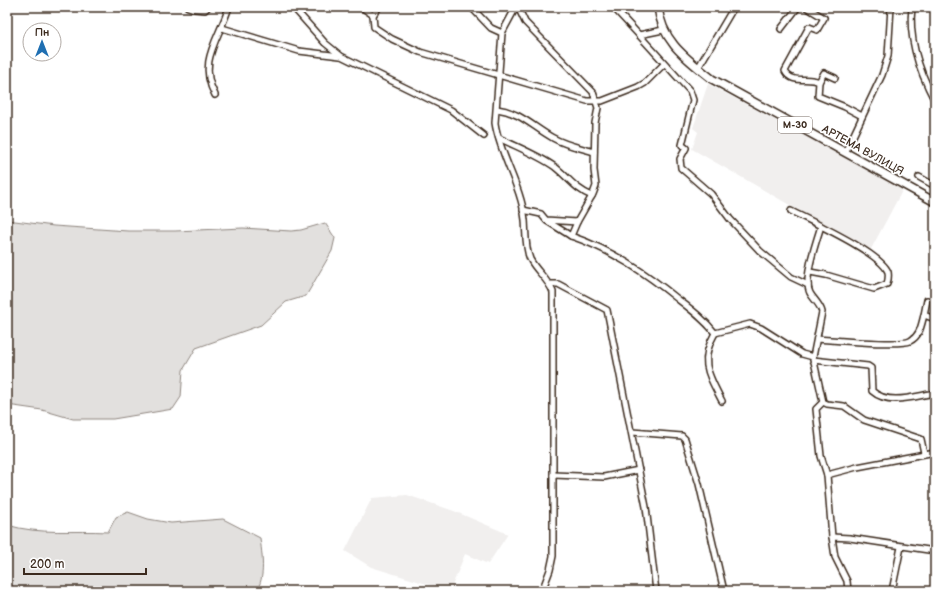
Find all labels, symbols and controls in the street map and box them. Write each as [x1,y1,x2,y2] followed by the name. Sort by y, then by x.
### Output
[22,22,62,62] north arrow
[35,26,49,39] text: Пн
[778,117,812,133] road number: М-30
[819,122,906,178] street label: АРТЕМА ВУЛИЦЯ
[24,550,146,576] scale bar
[30,557,64,572] text: 200 m

